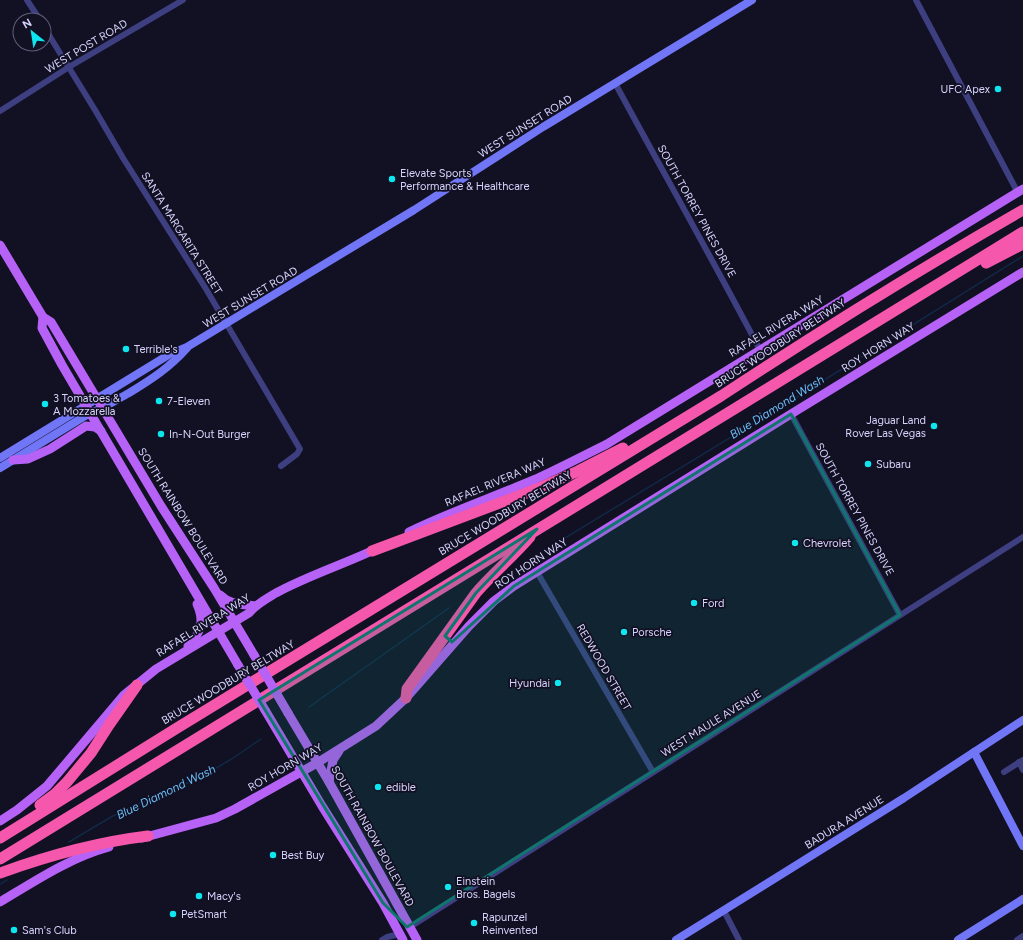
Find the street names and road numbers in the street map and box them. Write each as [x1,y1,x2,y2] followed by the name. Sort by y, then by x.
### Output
[43,17,130,76] street label: WEST POST ROAD
[476,92,575,161] street label: WEST SUNSET ROAD
[655,143,739,280] street label: SOUTH TORREY PINES DRIVE
[139,170,225,297] street label: SANTA MARGARITA STREET
[201,264,300,331] street label: WEST SUNSET ROAD
[727,293,826,360] street label: RAFAEL RIVERA WAY
[713,296,848,391] street label: BRUCE WOODBURY BELTWAY
[839,320,918,375] street label: ROY HORN WAY
[813,441,897,578] street label: SOUTH TORREY PINES DRIVE
[135,446,230,587] street label: SOUTH RAINBOW BOULEVARD
[443,455,548,510] street label: RAFAEL RIVERA WAY
[436,468,574,558] street label: BRUCE WOODBURY BELTWAY
[493,535,570,592] street label: ROY HORN WAY
[154,591,253,660] street label: RAFAEL RIVERA WAY
[574,622,634,713] street label: REDWOOD STREET
[159,637,297,727] street label: BRUCE WOODBURY BELTWAY
[659,687,764,760] street label: WEST MAULE AVENUE
[246,741,325,794] street label: ROY HORN WAY
[328,764,417,909] street label: SOUTH RAINBOW BOULEVARD
[802,793,886,852] street label: BADURA AVENUE

